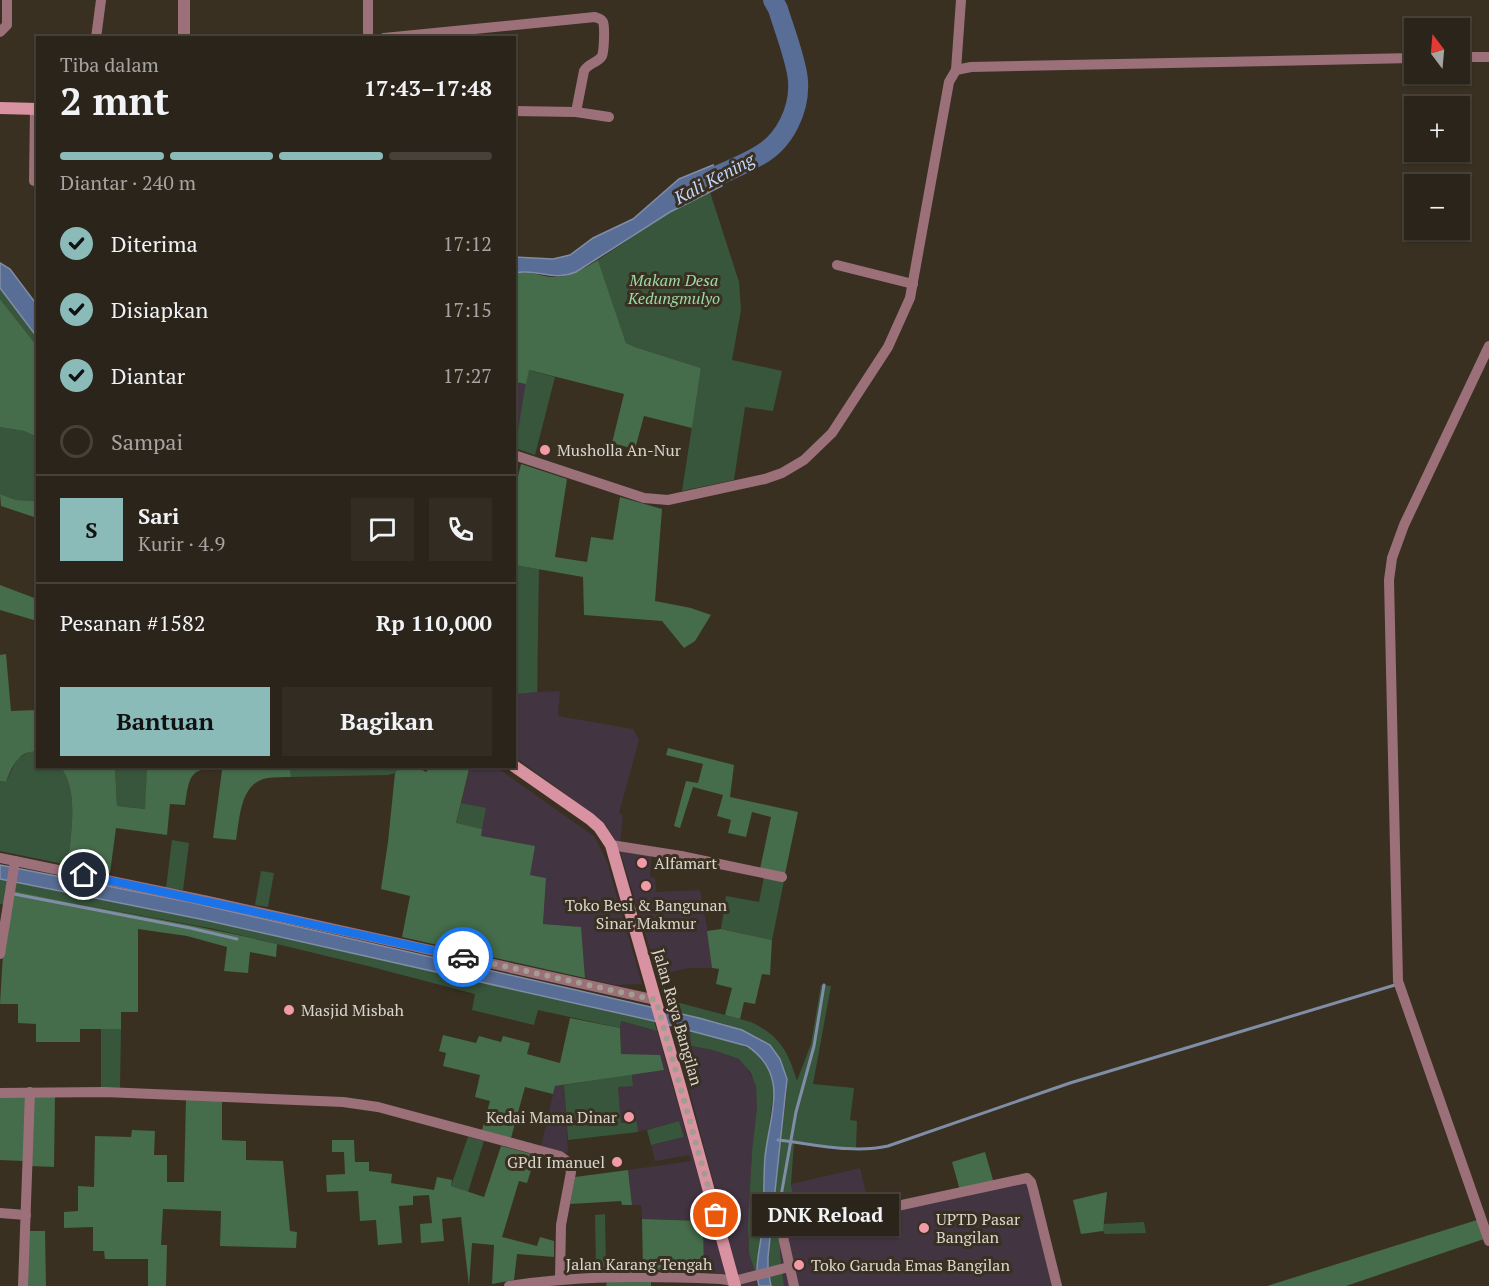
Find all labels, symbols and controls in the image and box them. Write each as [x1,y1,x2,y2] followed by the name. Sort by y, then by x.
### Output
[1404,18,1470,84] north arrow
[1404,18,1470,240] map controls
[60,51,159,78] text: Tiba dalam
[364,73,492,102] text: 17:43–17:48
[60,74,169,126] text: 2 mnt
[1404,96,1470,162] button: +
[669,146,760,210] water label: Kali Kening
[60,169,196,196] text: Diantar · 240 m
[1404,174,1470,240] button: −
[60,227,93,260] icon: check
[111,229,198,258] text: Diterima
[443,230,492,257] text: 17:12
[627,269,720,309] park label: Makam Desa Kedungmulyo
[60,293,93,326] icon: check
[111,295,208,324] text: Disiapkan
[443,296,492,323] text: 17:15
[60,359,93,392] icon: check
[111,361,185,390] text: Diantar
[443,362,492,389] text: 17:27
[111,427,183,456] text: Sampai
[557,439,682,461] place label: Musholla An-Nur
[538,443,552,457] marker: Musholla An-Nur
[351,498,414,561] button: chat
[429,498,492,561] button: phone
[138,501,179,530] text: Sari
[85,515,98,544] text: S
[138,530,225,557] text: Kurir · 4.9
[60,608,205,637] text: Pesanan #1582
[376,608,492,637] text: Rp 110,000
[60,687,270,756] button: Bantuan
[282,687,492,756] button: Bagikan
[58,849,109,900] pin
[654,852,717,874] place label: Alfamart
[635,856,649,870] marker: Alfamart
[67,858,100,891] icon: home
[639,879,653,893] marker: Toko Besi & Bangunan Sinar Makmur
[565,894,727,934] place label: Toko Besi & Bangunan Sinar Makmur
[433,927,493,987] courier
[447,941,480,974] icon: car
[648,946,708,1088] street label: Jalan Raya Bangilan
[301,999,404,1021] place label: Masjid Misbah
[282,1003,296,1017] marker: Masjid Misbah
[486,1106,618,1128] place label: Kedai Mama Dinar
[622,1110,636,1124] marker: Kedai Mama Dinar
[507,1151,605,1173] place label: GPdI Imanuel
[610,1155,624,1169] marker: GPdI Imanuel
[690,1189,741,1240] pin
[752,1194,899,1236] callout: DNK Reload
[699,1198,732,1231] icon: bag
[768,1201,883,1228] text: DNK Reload
[936,1208,1021,1248] place label: UPTD Pasar Bangilan
[917,1221,931,1235] marker: UPTD Pasar Bangilan
[566,1253,713,1275] street label: Jalan Karang Tengah
[811,1254,1010,1276] place label: Toko Garuda Emas Bangilan
[792,1258,806,1272] marker: Toko Garuda Emas Bangilan

